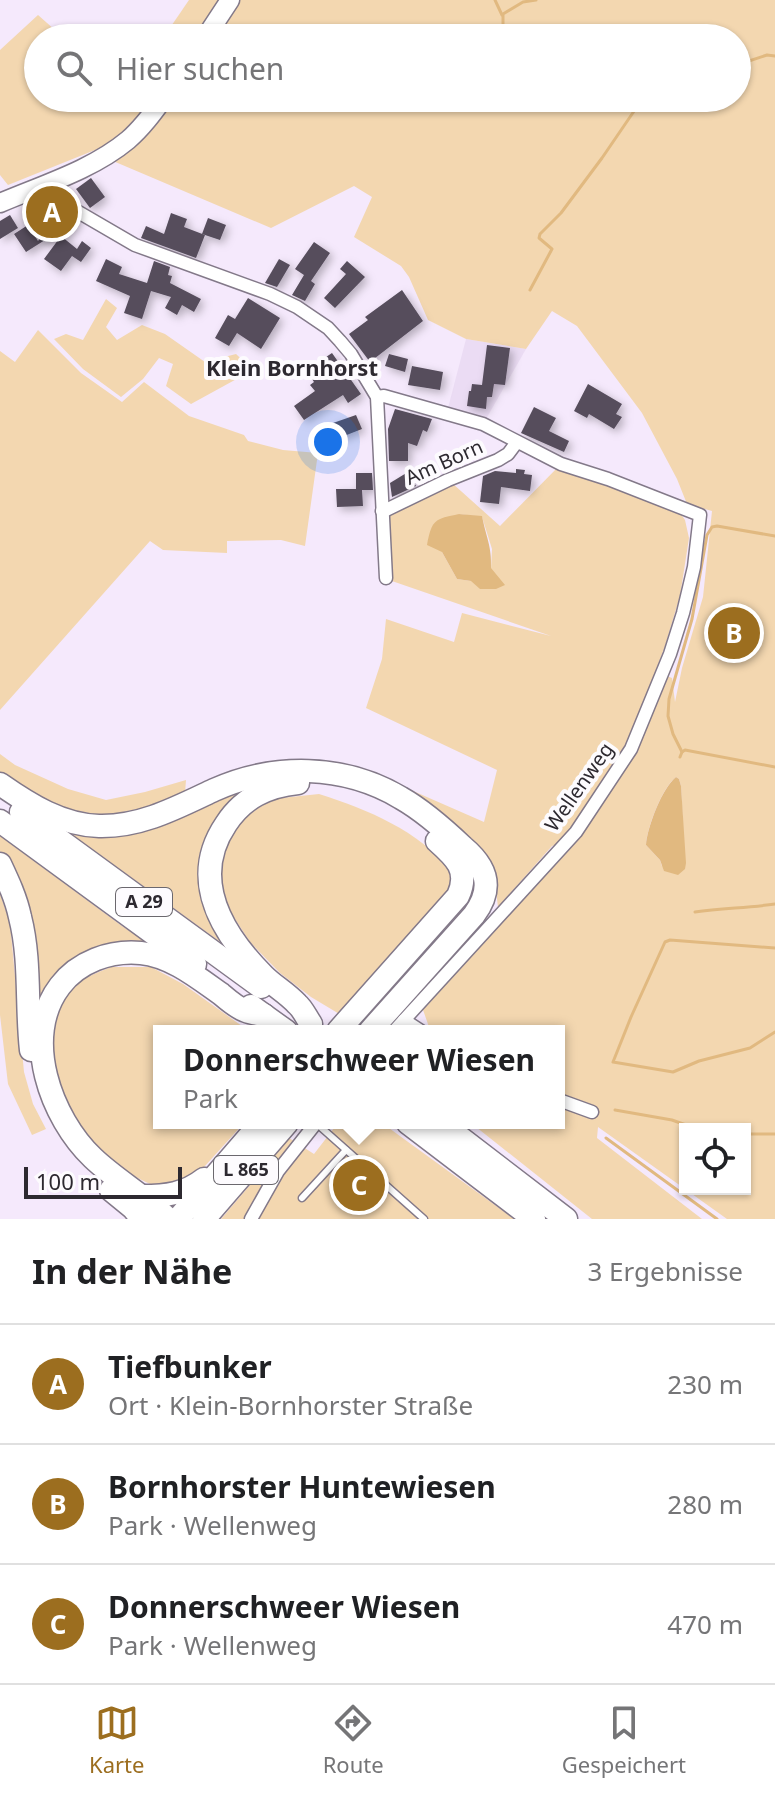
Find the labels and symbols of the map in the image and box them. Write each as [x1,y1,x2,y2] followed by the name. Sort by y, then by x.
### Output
[26,182,78,242] pin: A
[206,352,378,382] district label: Klein Bornhorst
[308,422,348,462] your location
[401,432,487,491] street label: Am Born
[708,603,760,663] pin: B
[538,737,619,837] street label: Wellenweg
[116,888,172,916] road number: A 29
[333,1155,385,1215] pin: C
[214,1156,278,1184] road number: L 865
[24,1163,182,1199] scale bar

